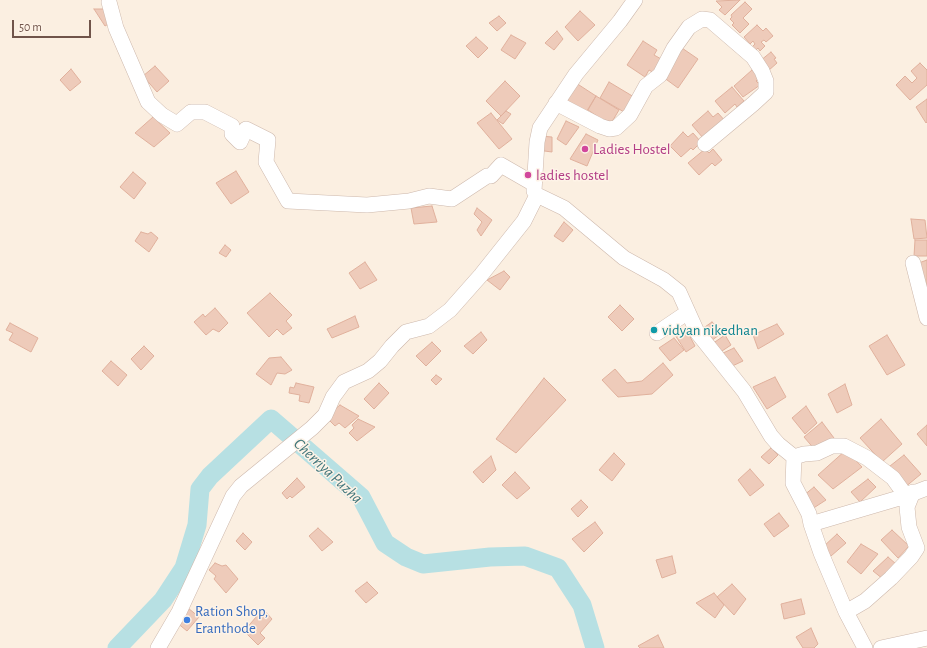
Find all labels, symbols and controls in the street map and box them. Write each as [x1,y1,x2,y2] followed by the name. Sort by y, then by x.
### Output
[14,12,93,38] scale bar
[19,21,42,33] text: 50 m
[593,140,671,158] place label: Ladies Hostel
[580,144,590,154] marker: Ladies Hostel
[536,166,609,184] place label: ladies hostel
[523,170,533,180] marker: ladies hostel
[662,321,758,339] place label: vidyan nikedhan
[649,325,659,335] marker: vidyan nikedhan
[289,434,367,508] water label: Cherriya Puzha
[195,602,268,637] place label: Ration Shop, Eranthode
[182,615,192,625] marker: Ration Shop, Eranthode

